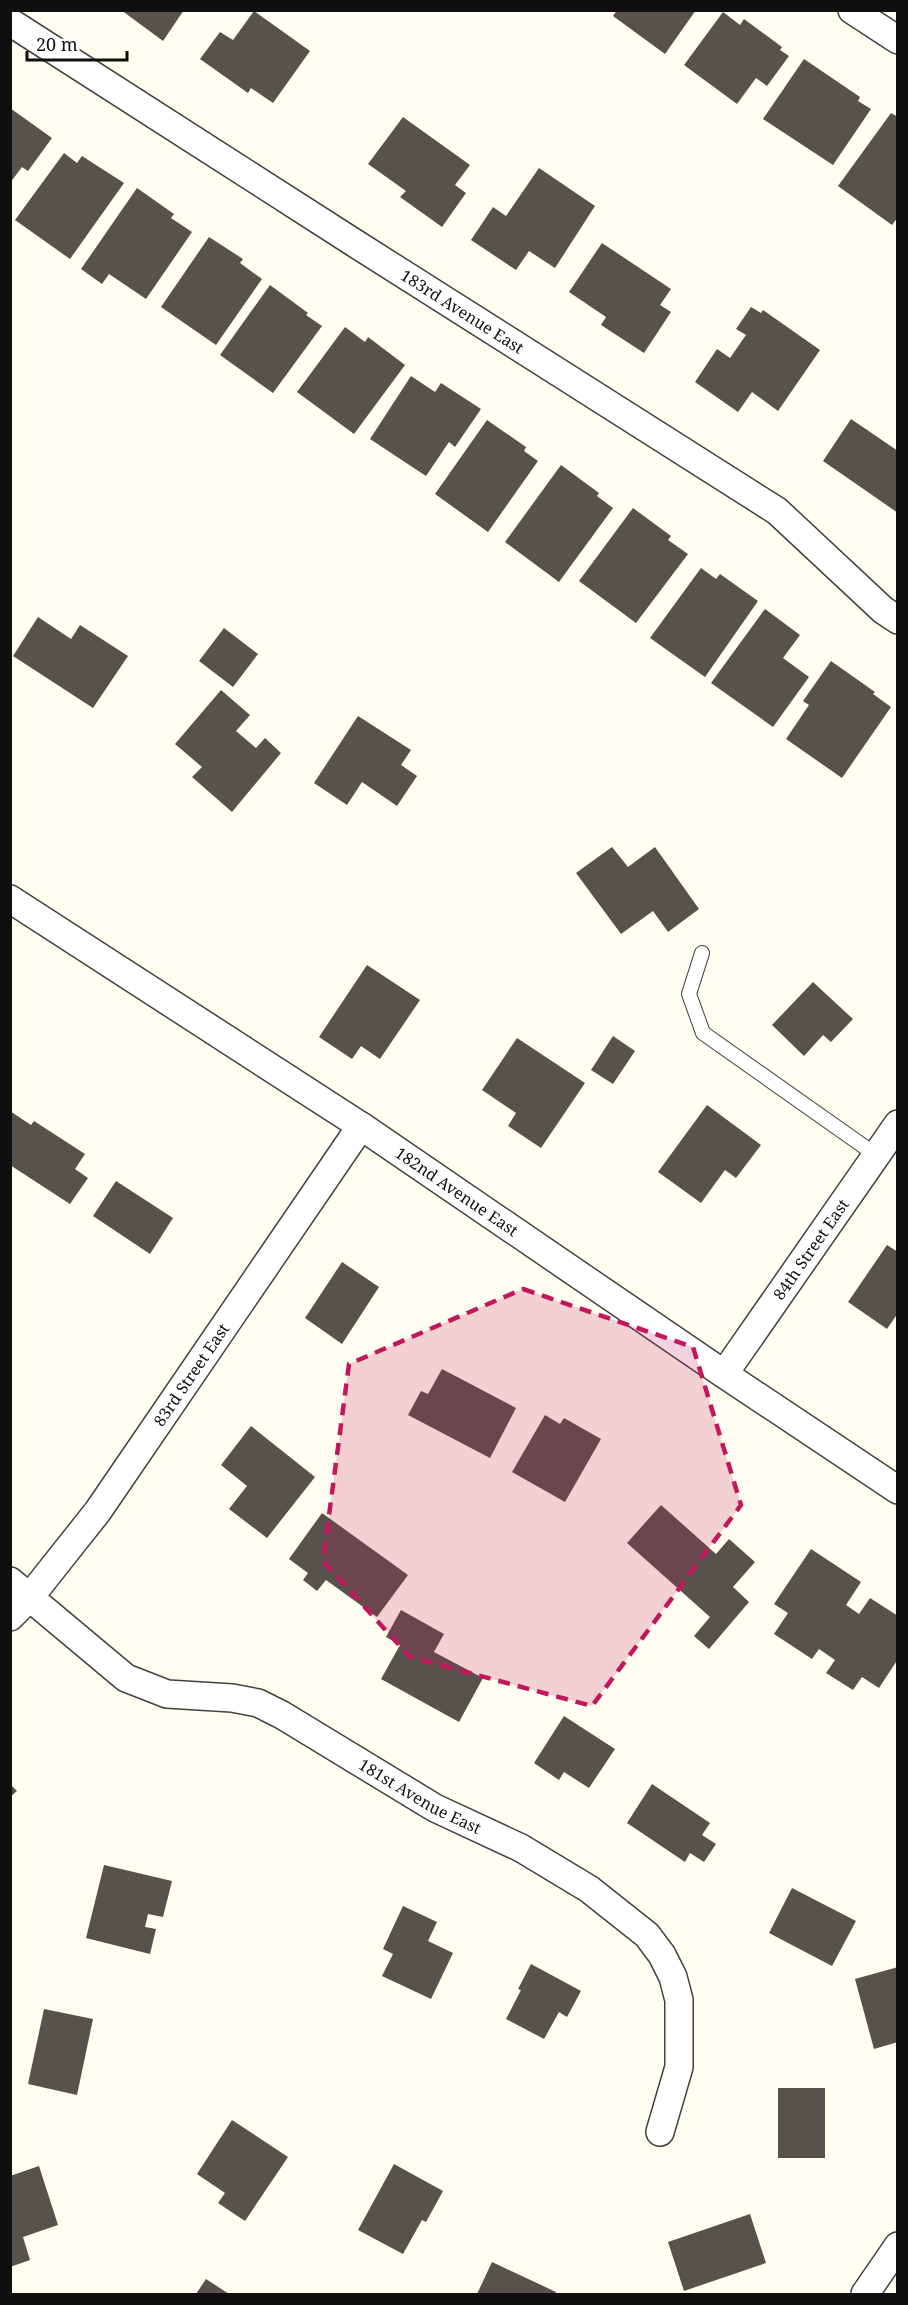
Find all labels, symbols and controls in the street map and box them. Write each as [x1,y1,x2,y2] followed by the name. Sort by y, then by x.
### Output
[27,24,128,62] scale bar
[36,32,78,56] text: 20 m
[397,264,528,359] street label: 183rd Avenue East
[391,1142,523,1241] street label: 182nd Avenue East
[768,1194,854,1304] street label: 84th Street East
[148,1319,234,1430] street label: 83rd Street East
[355,1753,485,1839] street label: 181st Avenue East

